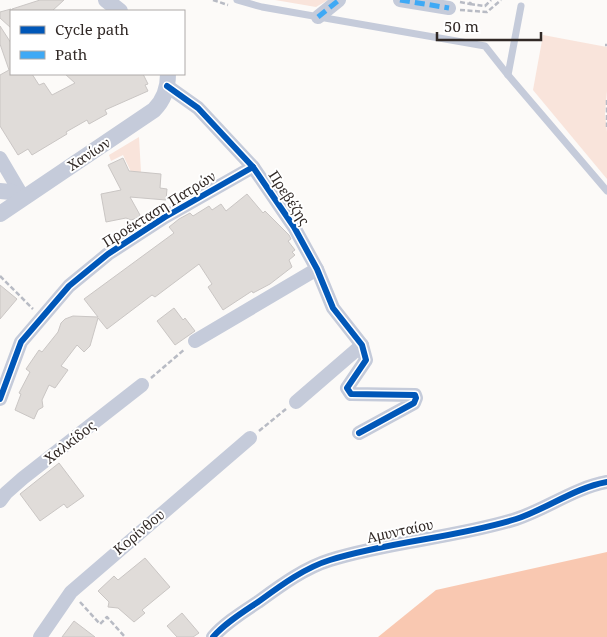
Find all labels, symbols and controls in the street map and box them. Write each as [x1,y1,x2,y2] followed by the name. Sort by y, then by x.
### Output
[10,10,185,75] legend
[437,10,541,42] scale bar
[444,16,479,36] text: 50 m
[55,19,130,39] text: Cycle path
[55,44,88,64] text: Path
[63,133,114,175] street label: Χανίων
[98,166,219,251] street label: Προέκταση Πατρών
[265,167,314,229] street label: Πρεβέζης
[40,415,100,468] street label: Χαλκίδος
[109,505,168,559] street label: Κορίνθου
[365,514,435,547] street label: Αμυνταίου

